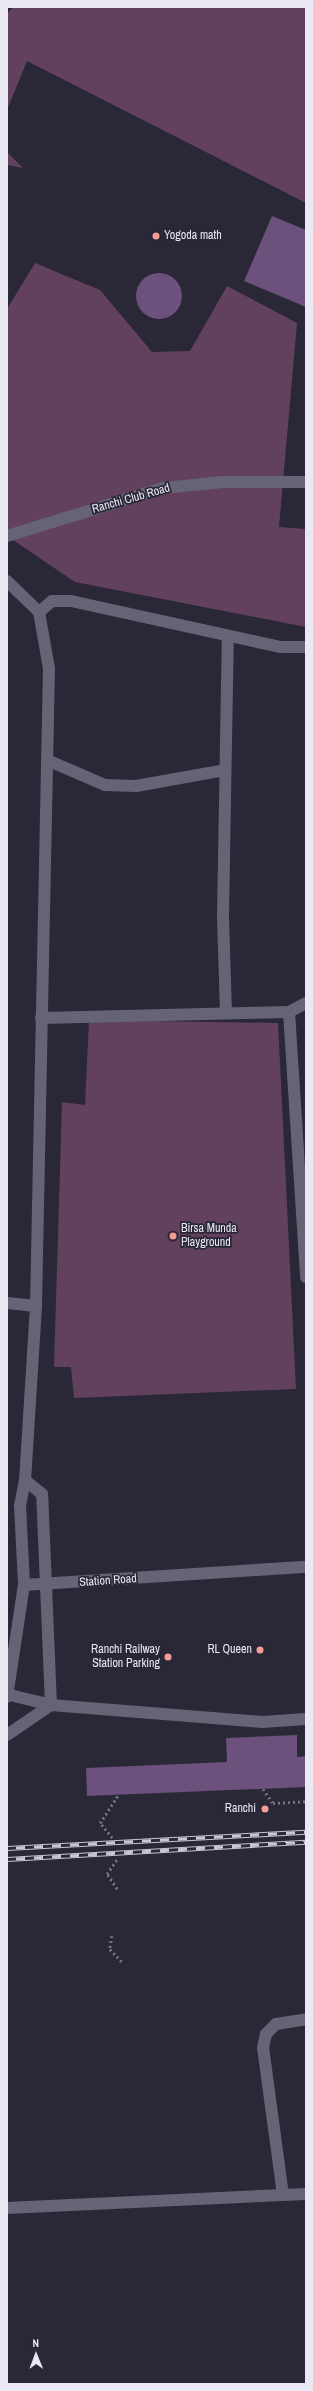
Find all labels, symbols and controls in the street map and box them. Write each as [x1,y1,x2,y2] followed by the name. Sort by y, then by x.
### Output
[164,229,222,243] place label: Yogoda math
[151,231,161,241] marker: Yogoda math
[90,481,172,517] street label: Ranchi Club Road
[181,1222,237,1250] place label: Birsa Munda Playground
[168,1231,178,1241] marker: Birsa Munda Playground
[79,1572,137,1590] street label: Station Road
[91,1643,160,1671] place label: Ranchi Railway Station Parking
[207,1643,252,1657] place label: RL Queen
[255,1645,265,1655] marker: RL Queen
[163,1652,173,1662] marker: Ranchi Railway Station Parking
[225,1802,256,1816] place label: Ranchi
[259,1803,271,1815] marker: Ranchi
[16,2335,56,2375] north arrow
[32,2336,39,2350] text: N

